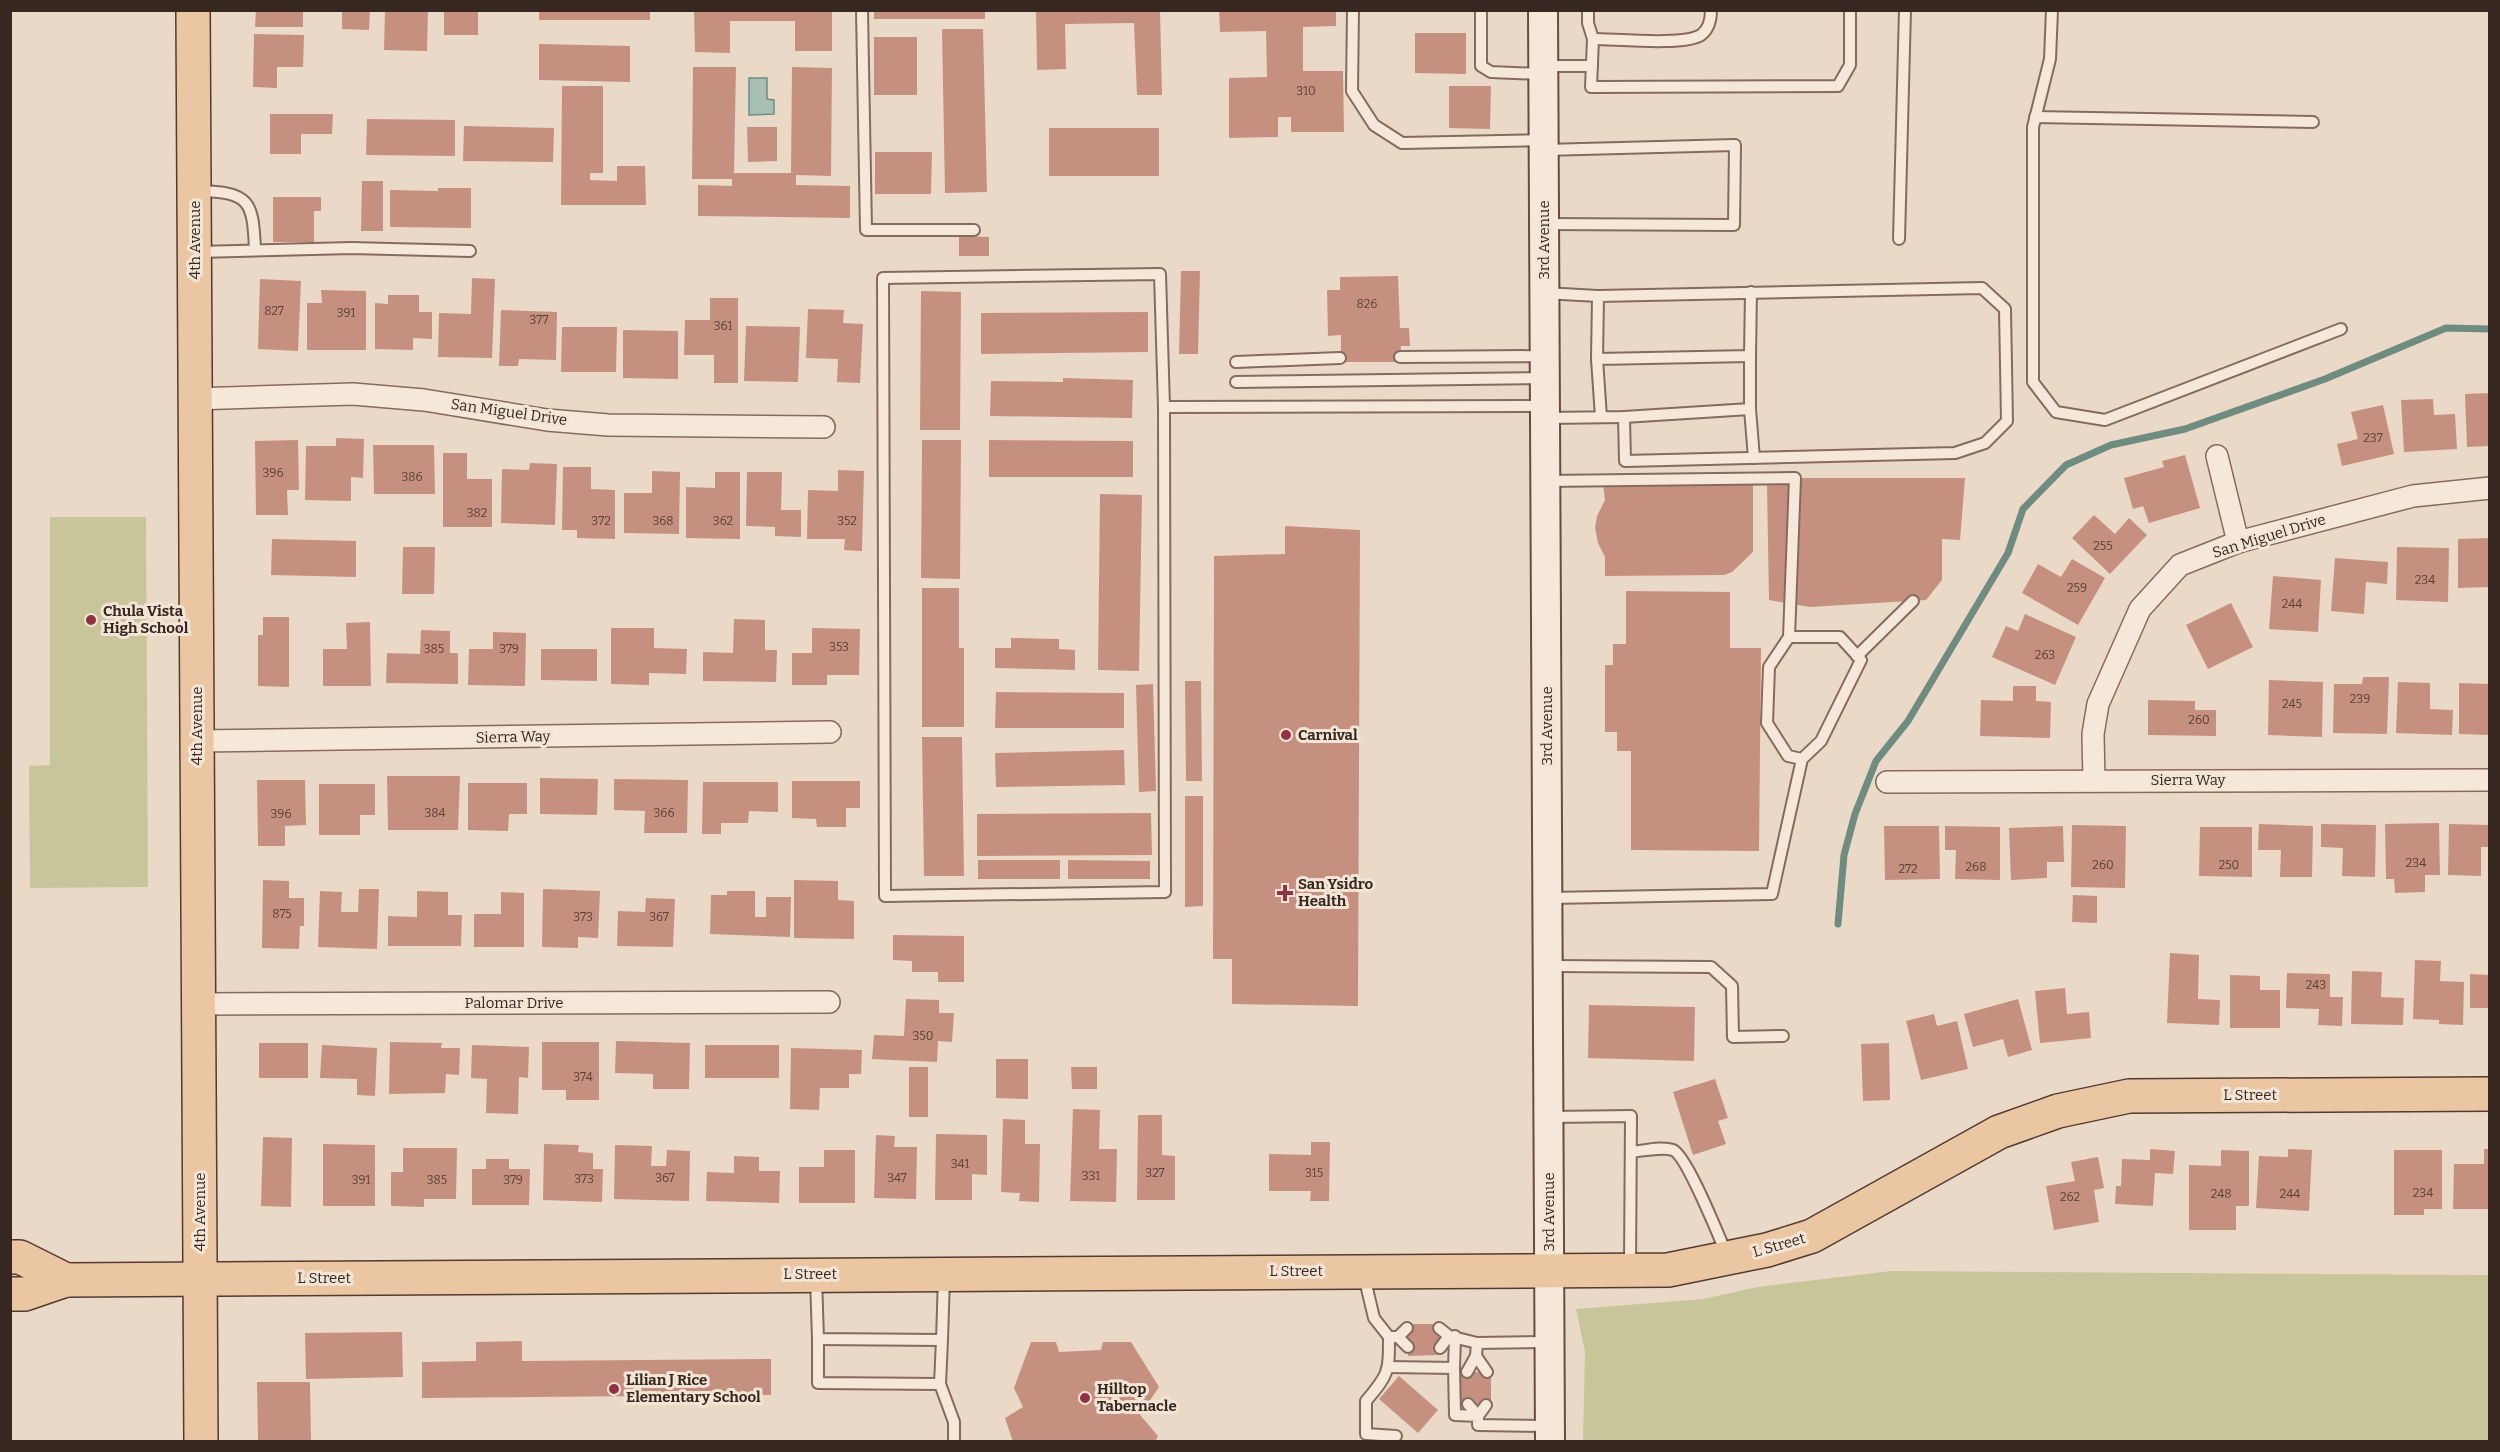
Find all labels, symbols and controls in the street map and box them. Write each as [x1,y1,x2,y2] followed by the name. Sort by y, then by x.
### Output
[1296,84,1316,98] house number: 310
[186,200,204,280] street label: 4th Avenue
[1535,200,1553,280] street label: 3rd Avenue
[1357,297,1377,311] house number: 826
[264,304,284,318] house number: 827
[337,306,355,320] house number: 391
[530,313,548,327] house number: 377
[714,319,732,333] house number: 361
[450,395,568,429] street label: San Miguel Drive
[2363,431,2383,445] house number: 237
[263,466,283,480] house number: 396
[401,470,423,484] house number: 386
[467,506,487,520] house number: 382
[2210,510,2328,562] street label: San Miguel Drive
[591,514,611,528] house number: 372
[652,514,674,528] house number: 368
[713,514,733,528] house number: 362
[837,514,857,528] house number: 352
[2093,539,2113,553] house number: 255
[2415,573,2435,587] house number: 234
[2067,581,2087,595] house number: 259
[2282,597,2302,611] house number: 244
[103,602,189,637] place label: Chula Vista High School
[84,613,98,627] marker: Chula Vista High School
[829,640,849,654] house number: 353
[424,642,444,656] house number: 385
[499,642,519,656] house number: 379
[2035,648,2055,662] house number: 263
[188,686,206,766] street label: 4th Avenue
[1538,686,1556,766] street label: 3rd Avenue
[2350,692,2370,706] house number: 239
[2282,697,2302,711] house number: 245
[2188,713,2210,727] house number: 260
[1298,726,1358,744] place label: Carnival
[475,727,551,747] street label: Sierra Way
[1279,728,1293,742] marker: Carnival
[2151,771,2225,789] street label: Sierra Way
[424,806,446,820] house number: 384
[654,806,674,820] house number: 366
[271,807,291,821] house number: 396
[2406,856,2426,870] house number: 234
[2092,858,2114,872] house number: 260
[2219,858,2239,872] house number: 250
[1966,860,1986,874] house number: 268
[1899,862,1917,876] house number: 272
[1298,875,1373,910] place label: San Ysidro Health
[1276,884,1294,902] marker: San Ysidro Health
[272,907,292,921] house number: 875
[573,910,593,924] house number: 373
[649,910,669,924] house number: 367
[2306,978,2326,992] house number: 243
[465,994,563,1012] street label: Palomar Drive
[913,1029,933,1043] house number: 350
[573,1070,593,1084] house number: 374
[2223,1086,2277,1104] street label: L Street
[951,1157,969,1171] house number: 341
[1145,1166,1165,1180] house number: 327
[1305,1166,1323,1180] house number: 315
[1082,1169,1100,1183] house number: 331
[655,1171,675,1185] house number: 367
[887,1171,907,1185] house number: 347
[191,1172,209,1252] street label: 4th Avenue
[574,1172,594,1186] house number: 373
[1540,1172,1558,1252] street label: 3rd Avenue
[352,1173,370,1187] house number: 391
[427,1173,447,1187] house number: 385
[503,1173,523,1187] house number: 379
[2413,1186,2433,1200] house number: 234
[2211,1187,2231,1201] house number: 248
[2280,1187,2300,1201] house number: 244
[2060,1190,2080,1204] house number: 262
[1751,1229,1808,1261] street label: L Street
[1269,1262,1323,1280] street label: L Street
[783,1265,837,1283] street label: L Street
[297,1269,351,1287] street label: L Street
[626,1371,761,1406] place label: Lilian J Rice Elementary School
[1097,1380,1177,1415] place label: Hilltop Tabernacle
[607,1382,621,1396] marker: Lilian J Rice Elementary School
[1078,1391,1092,1405] marker: Hilltop Tabernacle

